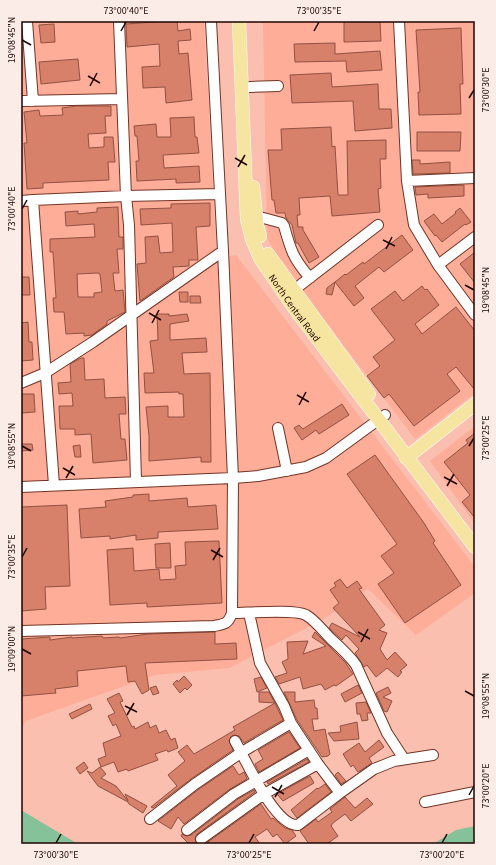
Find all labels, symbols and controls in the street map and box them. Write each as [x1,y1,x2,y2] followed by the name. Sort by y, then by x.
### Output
[103,4,149,18] text: 73°00'40"E
[296,4,342,18] text: 73°00'35"E
[5,17,19,63] text: 19°08'45"N
[479,67,493,113] text: 73°00'30"E
[5,186,19,232] text: 73°00'40"E
[479,267,493,313] text: 19°08'45"N
[265,272,323,345] street label: North Central Road
[479,415,493,461] text: 73°00'25"E
[5,423,19,469] text: 19°08'55"N
[5,534,19,580] text: 73°00'35"E
[5,626,19,672] text: 19°09'00"N
[479,673,493,719] text: 19°08'55"N
[479,763,493,809] text: 73°00'20"E
[33,848,79,862] text: 73°00'30"E
[226,848,272,862] text: 73°00'25"E
[419,848,465,862] text: 73°00'20"E

